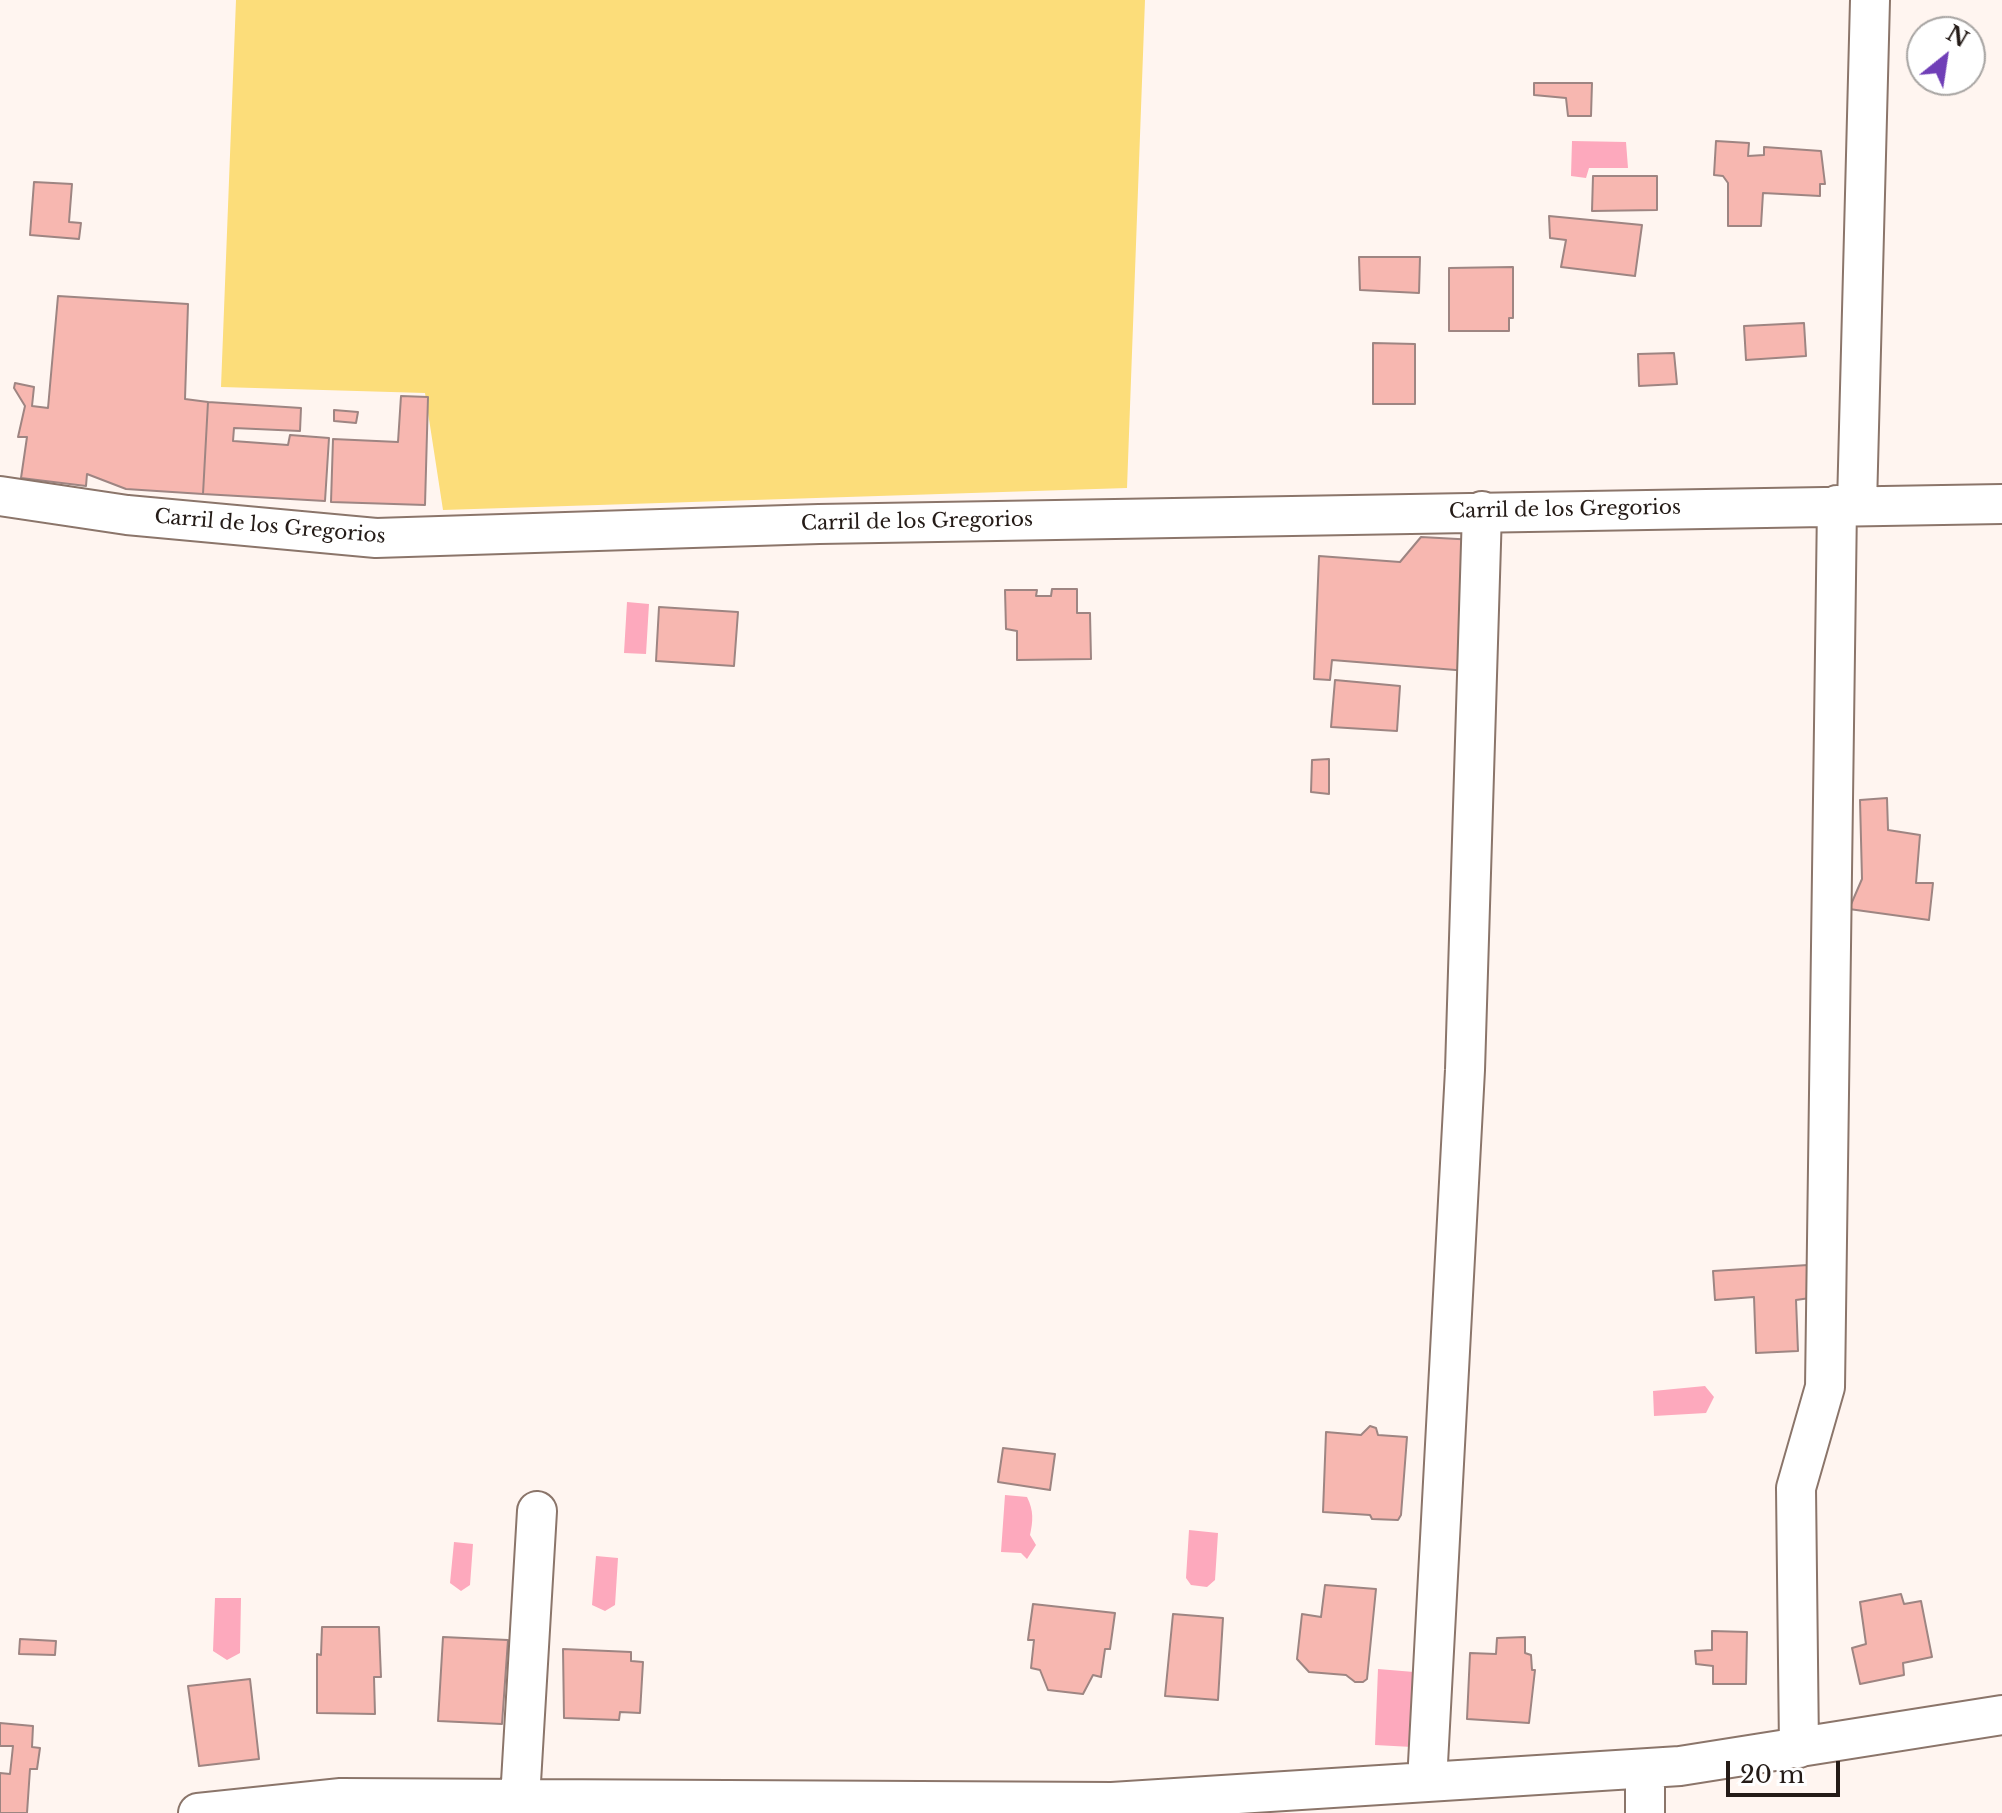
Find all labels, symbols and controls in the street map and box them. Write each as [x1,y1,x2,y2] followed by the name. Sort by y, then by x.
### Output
[1906,16,1986,96] north arrow
[1942,20,1973,53] text: N
[1449,496,1681,524] street label: Carril de los Gregorios
[153,505,387,549] street label: Carril de los Gregorios
[801,508,1033,536] street label: Carril de los Gregorios
[1730,1745,1844,1795] scale bar
[1740,1760,1805,1789] text: 20 m

